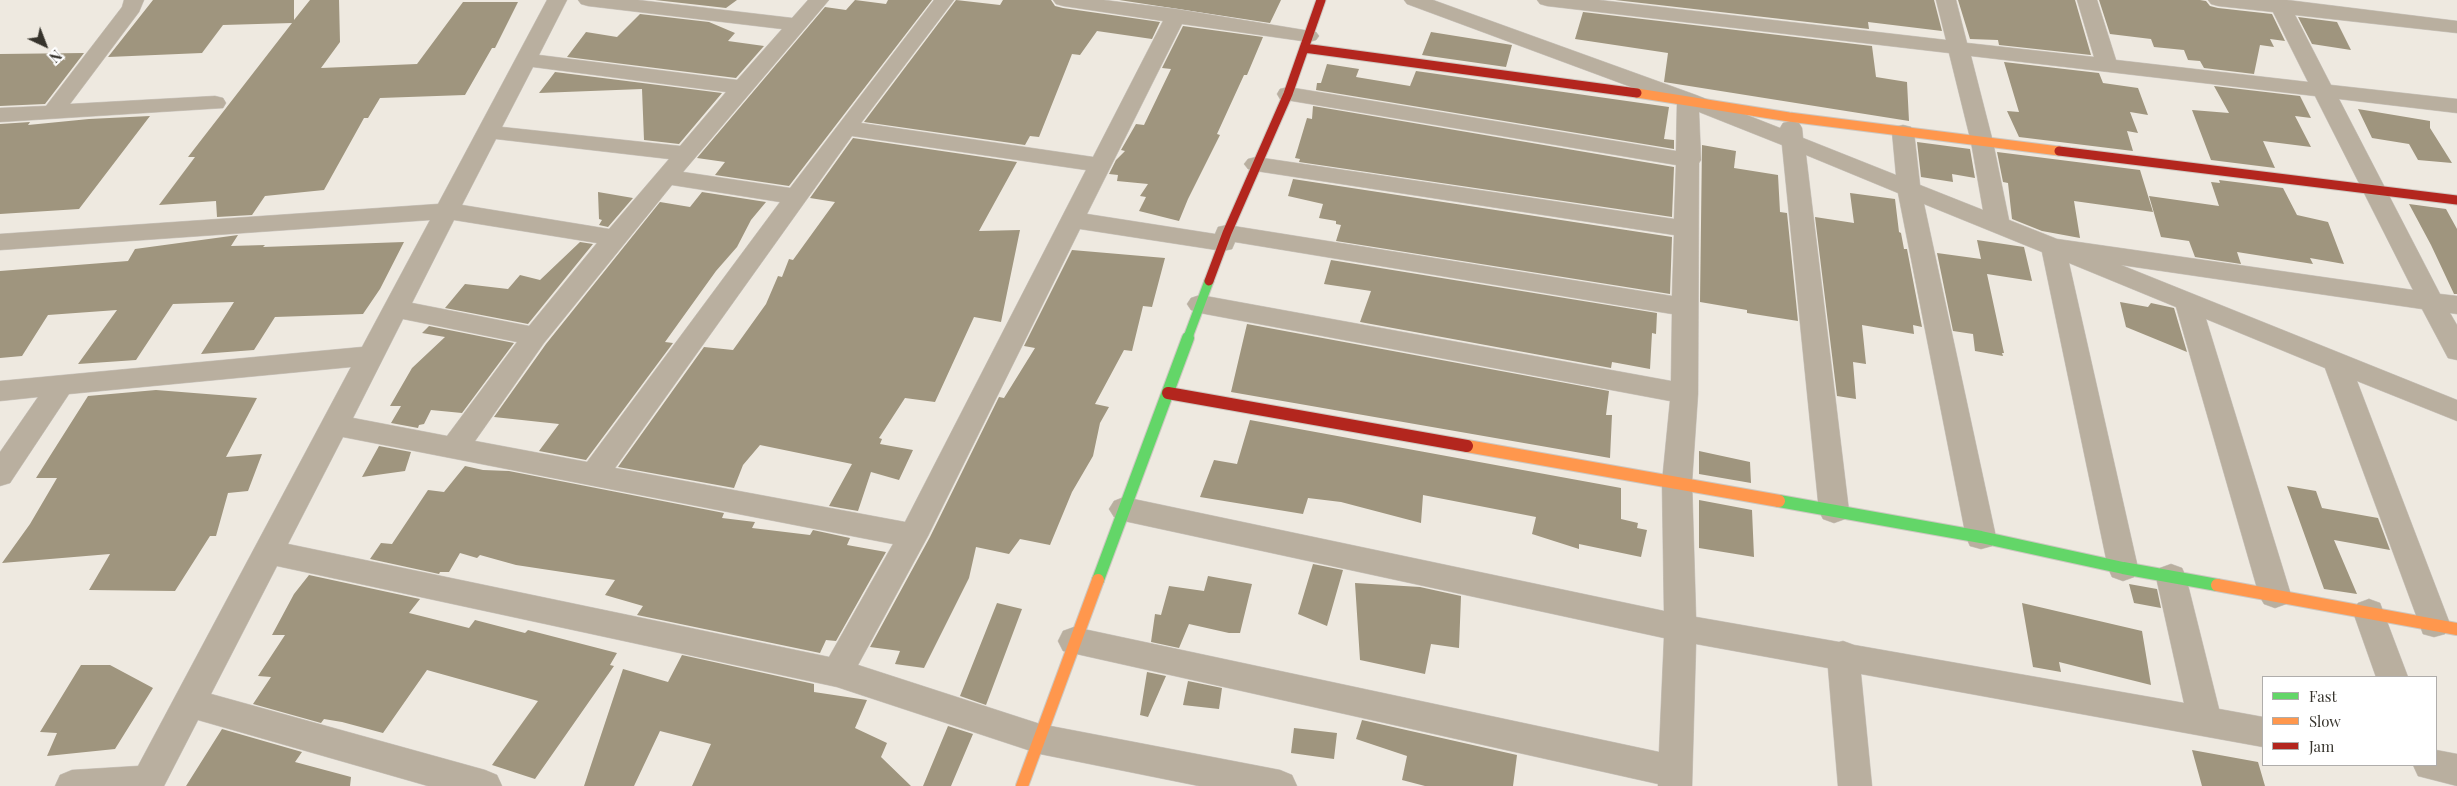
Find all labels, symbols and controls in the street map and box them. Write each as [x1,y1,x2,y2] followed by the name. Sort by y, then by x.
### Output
[20,20,70,70] north arrow
[45,46,66,67] text: N
[2262,676,2437,766] legend
[2309,686,2337,706] text: Fast
[2309,711,2341,731] text: Slow
[2309,736,2334,756] text: Jam

